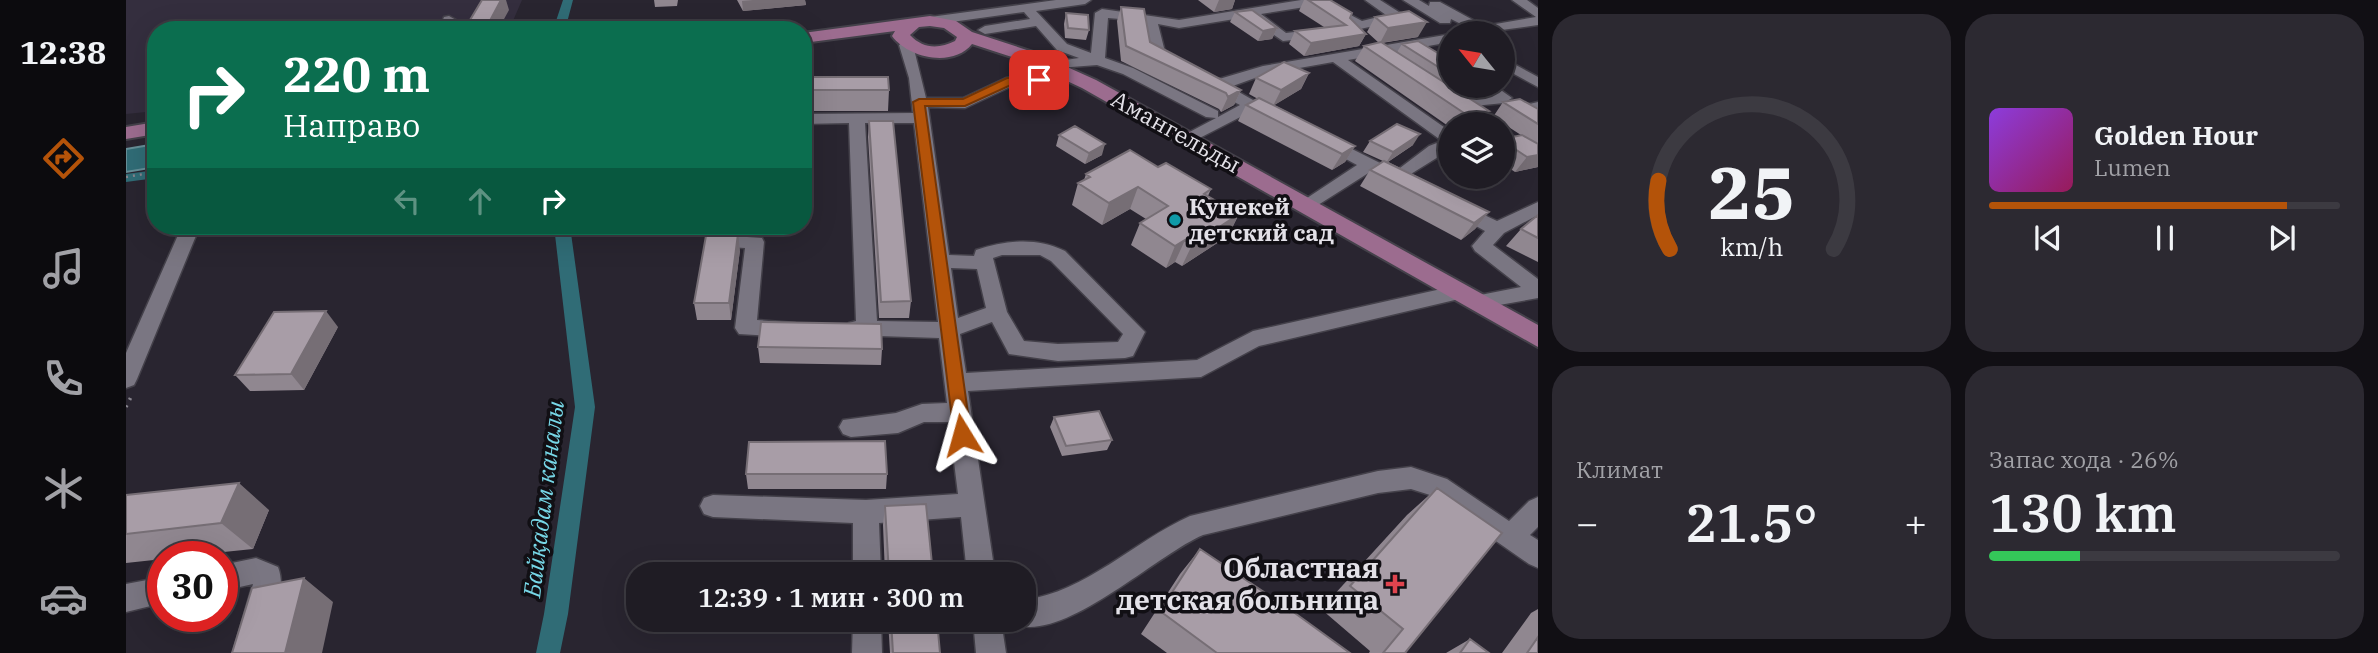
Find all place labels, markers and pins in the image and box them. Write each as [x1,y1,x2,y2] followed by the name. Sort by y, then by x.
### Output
[1009,50,1069,110] pin
[1189,191,1334,247] place label: Кунекей детский сад
[1167,212,1183,228] marker: Кунекей детский сад
[1116,549,1379,618] place label: Областная детская больница
[1385,574,1405,594] marker: Областная детская больница

